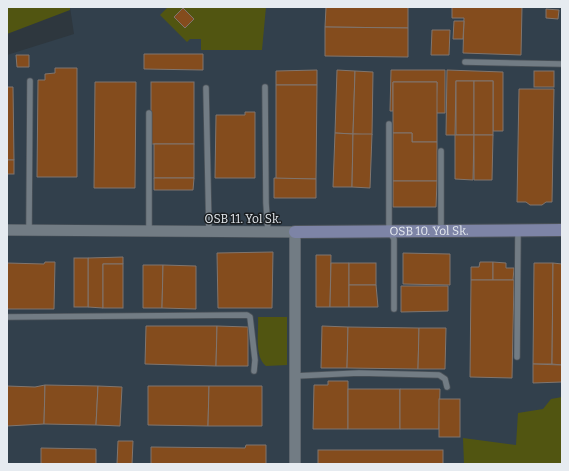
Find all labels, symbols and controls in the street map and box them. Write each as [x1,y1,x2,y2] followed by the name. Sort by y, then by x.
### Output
[205,212,281,226] street label: OSB 11. Yol Sk.
[389,224,469,238] street label: OSB 10. Yol Sk.

